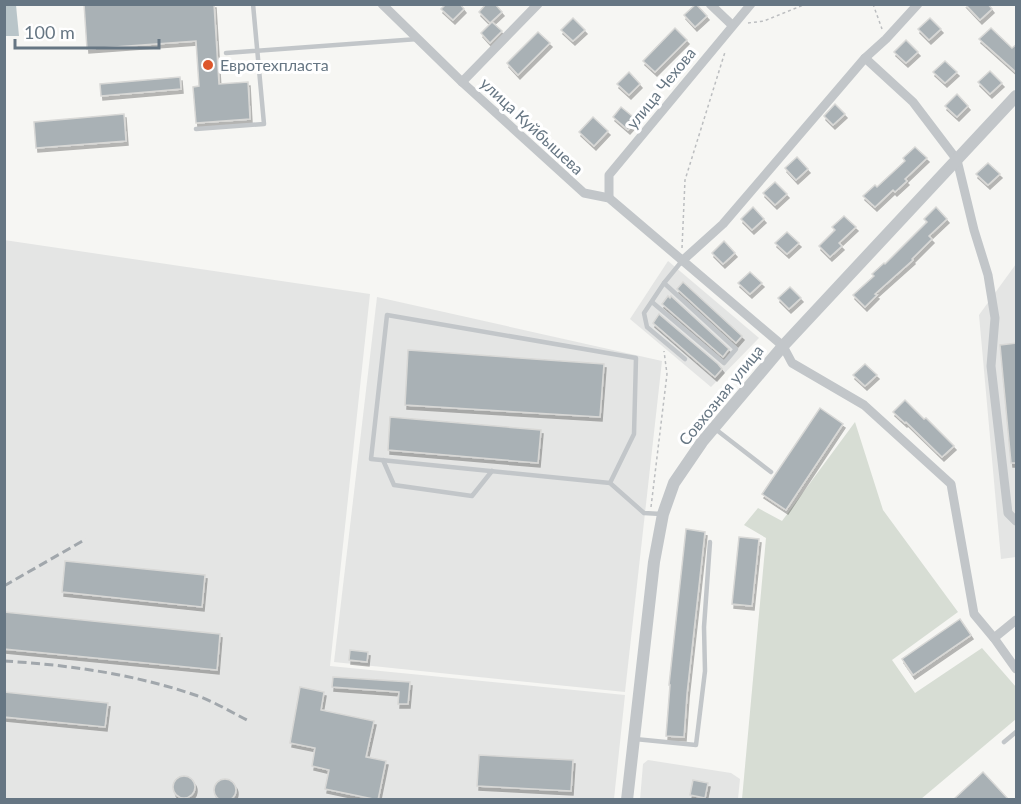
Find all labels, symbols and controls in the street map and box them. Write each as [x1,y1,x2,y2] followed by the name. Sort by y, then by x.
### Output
[15,12,159,50] scale bar
[24,21,75,43] text: 100 m
[622,43,699,132] street label: улица Чехова
[220,55,329,74] place label: Евротехпласта
[201,58,215,72] marker: Евротехпласта
[477,73,588,178] street label: улица Куйбышева
[674,341,767,449] street label: Совхозная улица

